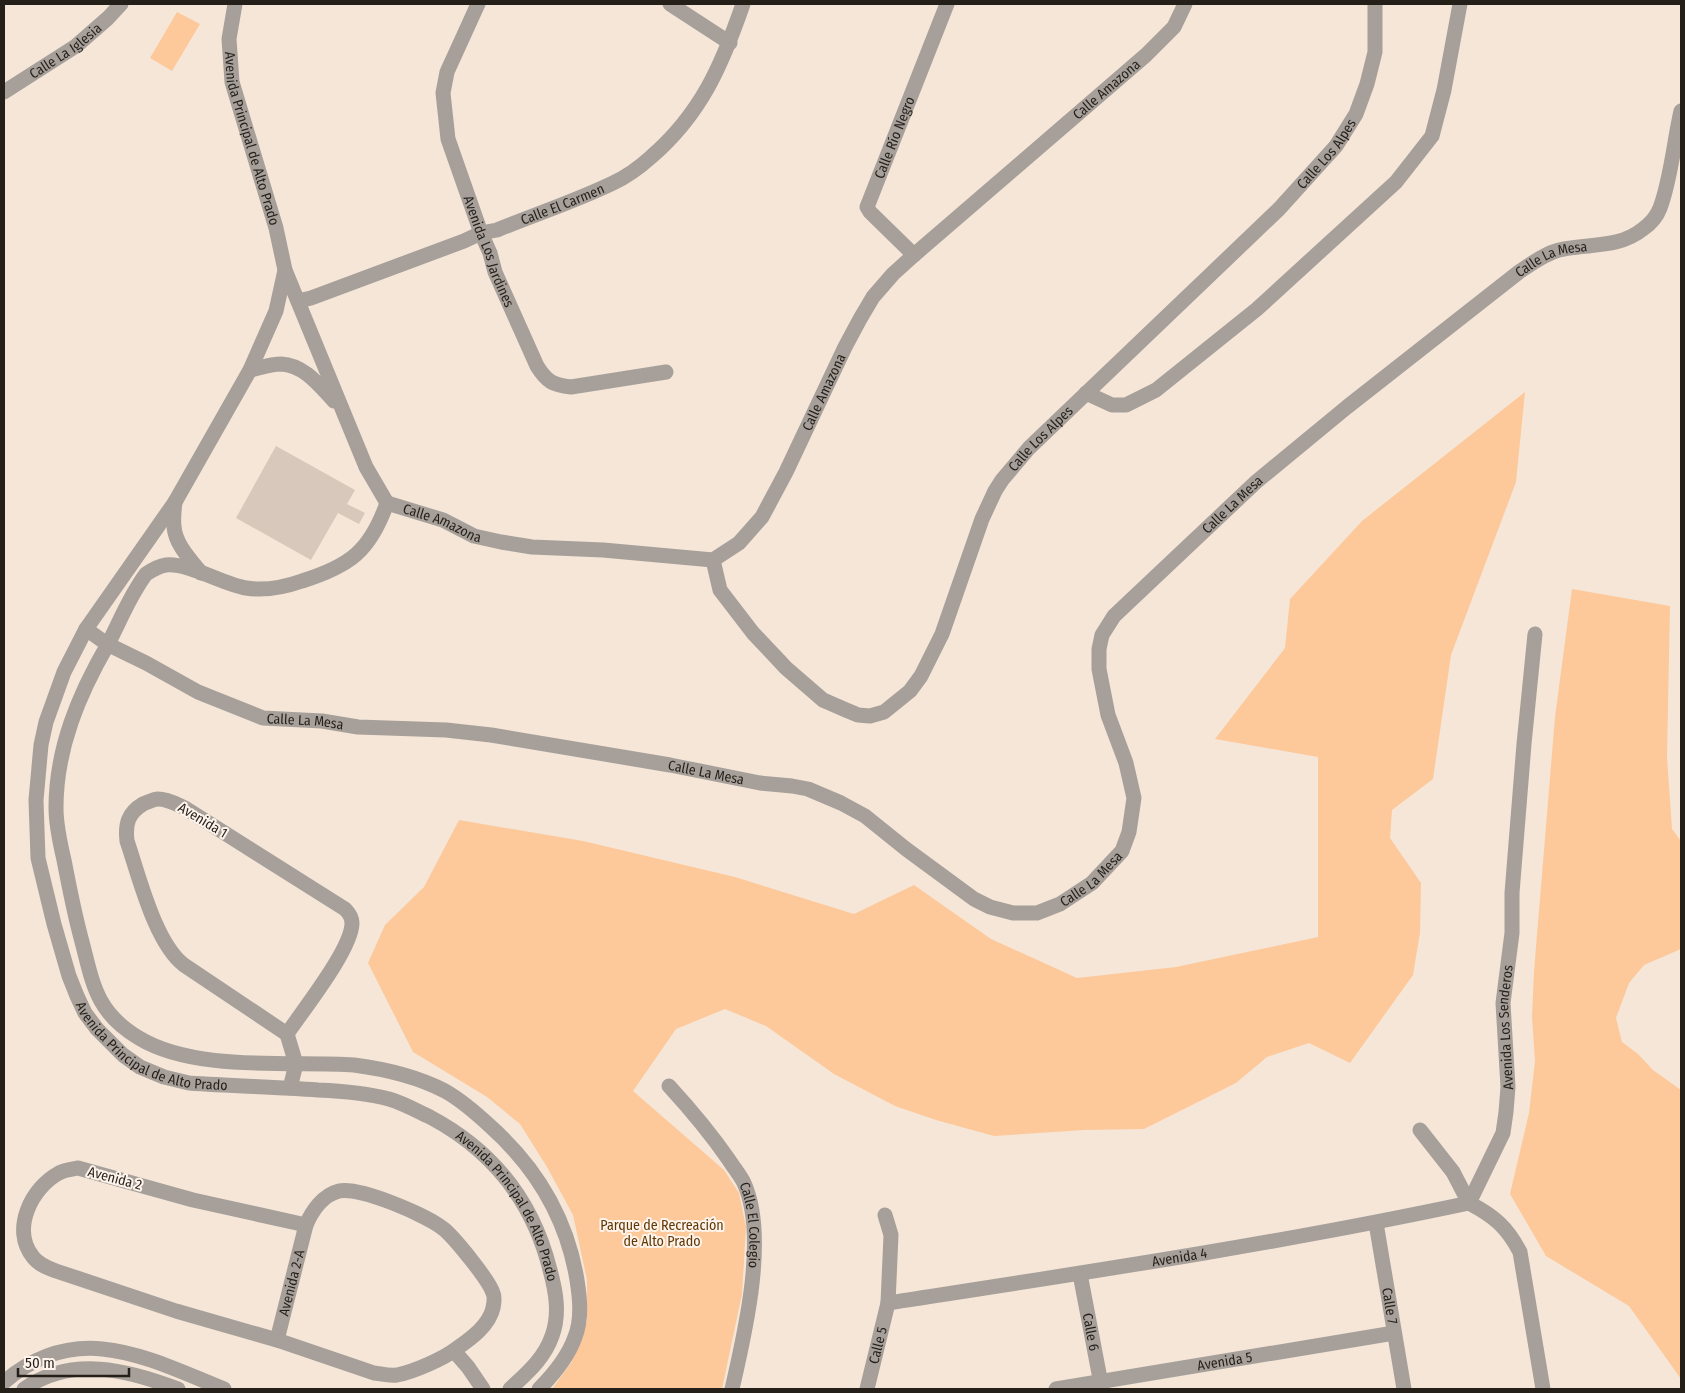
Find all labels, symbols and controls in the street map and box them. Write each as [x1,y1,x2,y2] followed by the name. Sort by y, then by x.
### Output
[26,20,105,83] street label: Calle La Iglesia
[221,51,283,227] street label: Avenida Principal de Alto Prado
[1069,56,1144,123] street label: Calle Amazona
[871,94,919,181] street label: Calle Río Negro
[1293,116,1360,193] street label: Calle Los Alpes
[518,180,607,229] street label: Calle El Carmen
[460,193,518,310] street label: Avenida Los Jardines
[1512,238,1588,281] street label: Calle La Mesa
[799,351,850,434] street label: Calle Amazona
[1005,403,1077,475] street label: Calle Los Alpes
[1199,472,1266,537] street label: Calle La Mesa
[401,500,483,546] street label: Calle Amazona
[266,710,345,733] street label: Calle La Mesa
[667,757,746,789] street label: Calle La Mesa
[175,799,230,842] street label: Avenida 1
[1057,848,1126,911] street label: Calle La Mesa
[1495,964,1517,1090] street label: Avenida Los Senderos
[72,999,228,1094] street label: Avenida Principal de Alto Prado
[452,1127,561,1283] street label: Avenida Principal de Alto Prado
[86,1163,144,1194] street label: Avenida 2
[736,1180,762,1269] street label: Calle El Colegio
[600,1217,724,1250] park label: Parque de Recreación de Alto Prado
[1151,1245,1209,1271] street label: Avenida 4
[275,1247,309,1318] street label: Avenida 2-A
[1378,1286,1401,1326] street label: Calle 7
[1079,1312,1103,1352] street label: Calle 6
[865,1325,891,1366] street label: Calle 5
[18,1346,129,1378] scale bar
[1196,1349,1254,1374] street label: Avenida 5
[25,1354,55,1372] text: 50 m

